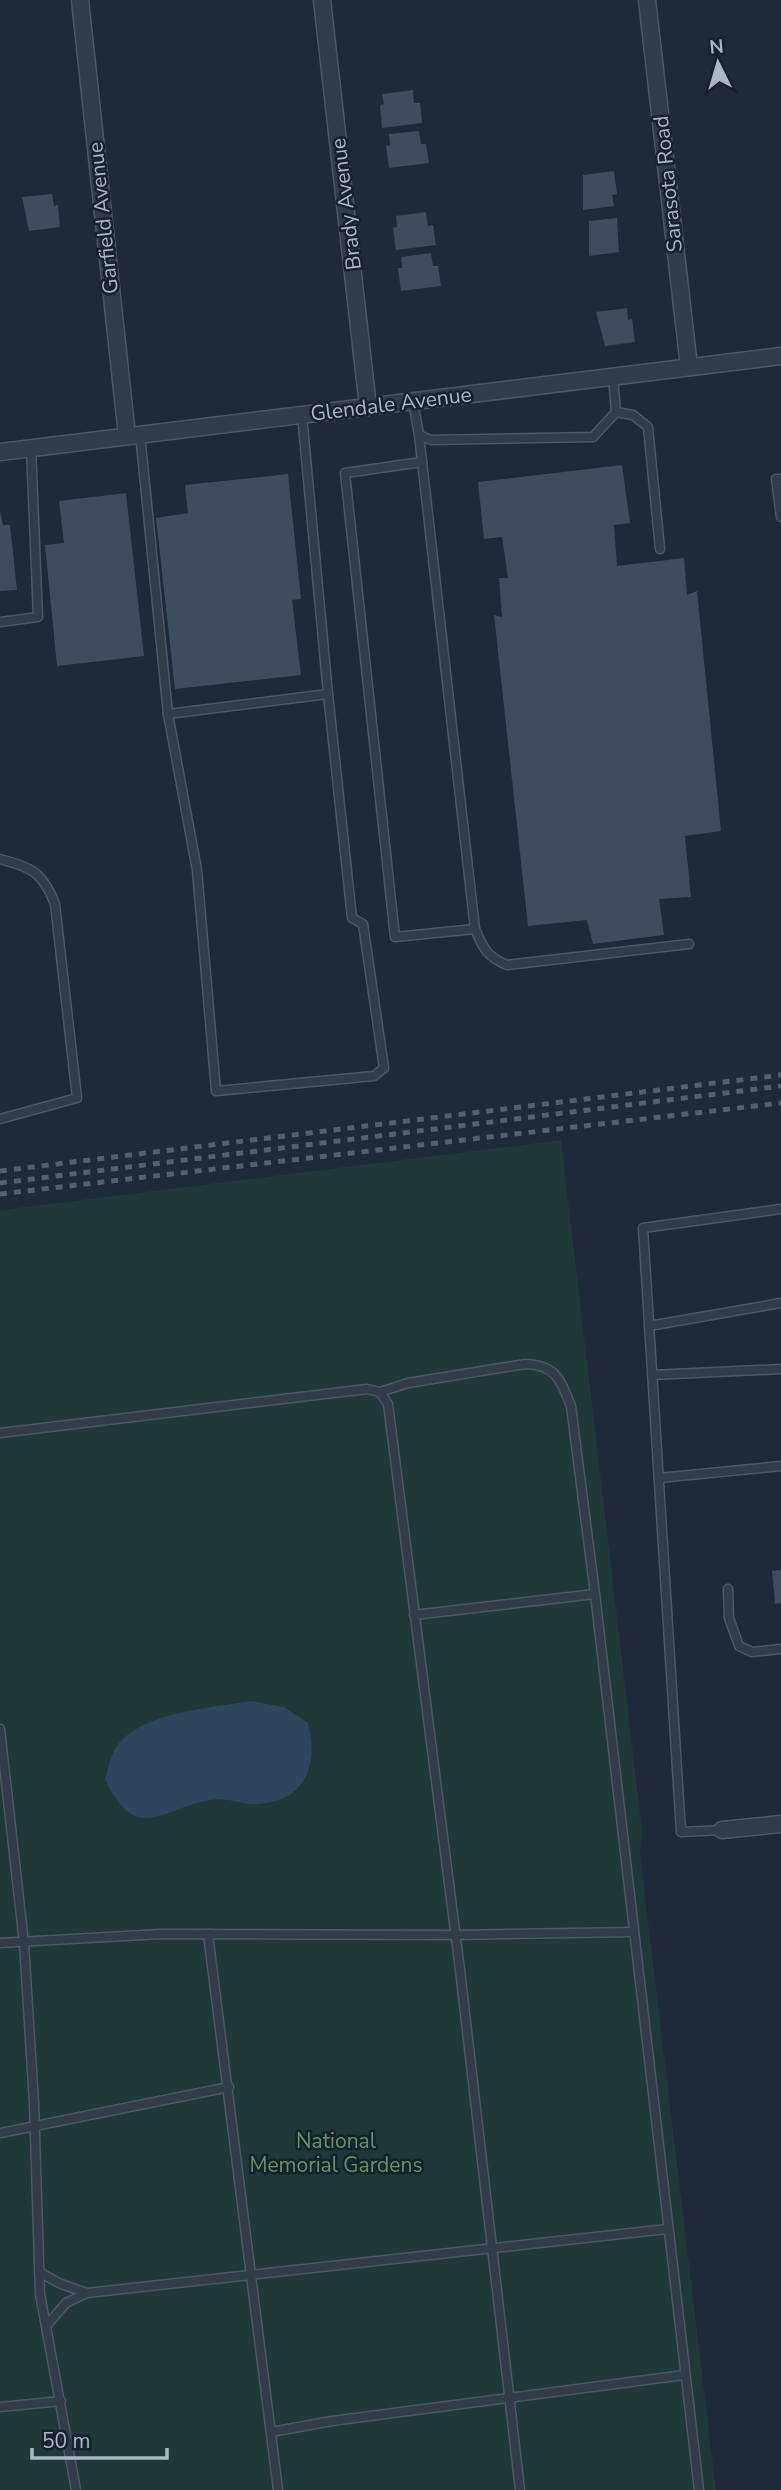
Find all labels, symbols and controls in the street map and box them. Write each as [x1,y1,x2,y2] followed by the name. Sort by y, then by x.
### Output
[683,28,753,98] north arrow
[708,33,725,61] text: N
[647,114,689,254] street label: Sarasota Road
[324,136,368,272] street label: Brady Avenue
[81,141,125,295] street label: Garfield Avenue
[309,380,473,428] street label: Glendale Avenue
[249,2127,423,2179] park label: National Memorial Gardens
[32,2416,166,2460] scale bar
[42,2427,91,2455] text: 50 m

